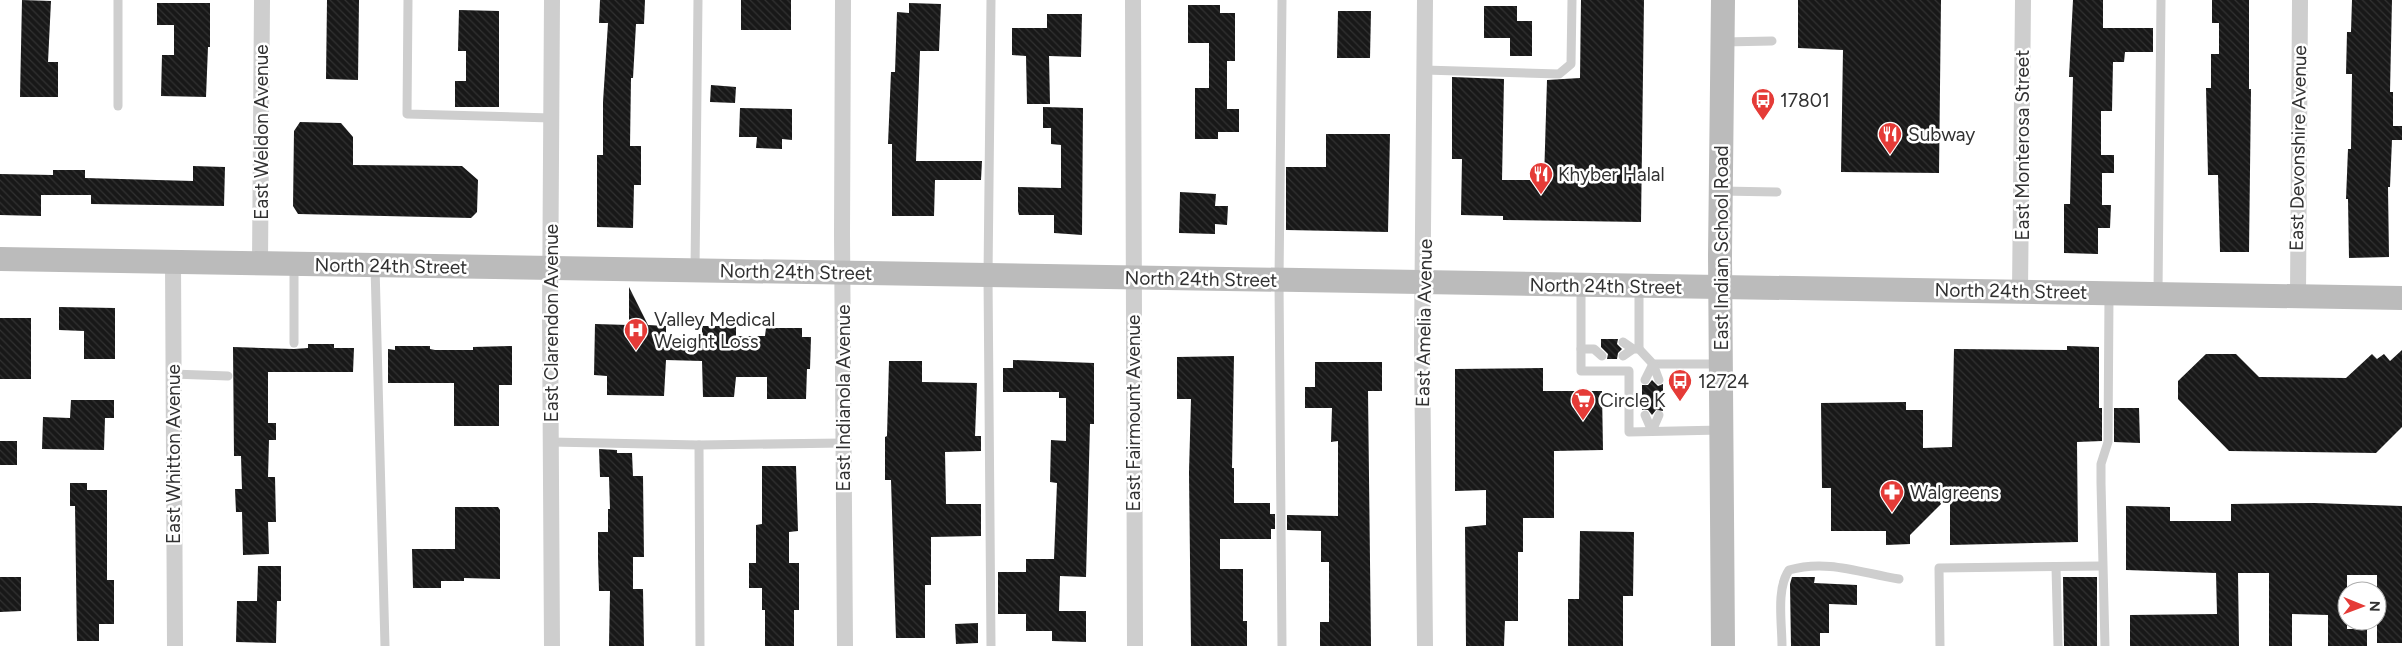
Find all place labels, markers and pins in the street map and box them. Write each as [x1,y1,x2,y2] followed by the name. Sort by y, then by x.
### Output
[1750,87,1776,121] bus stop icon: 17801
[1780,89,1830,112] place label: 17801
[1877,121,1903,155] restaurant icon: Subway
[1908,123,1975,146] place label: Subway
[1528,161,1554,195] restaurant icon: Khyber Halal
[1558,163,1665,186] place label: Khyber Halal
[654,308,775,353] place label: Valley Medical Weight Loss
[623,317,649,351] hospital icon: Valley Medical Weight Loss
[1667,368,1693,402] bus stop icon: 12724
[1698,370,1749,393] place label: 12724
[1570,387,1596,421] supermarket icon: Circle K
[1600,389,1666,412] place label: Circle K
[1879,479,1905,513] pharmacy icon: Walgreens
[1910,481,1999,504] place label: Walgreens

